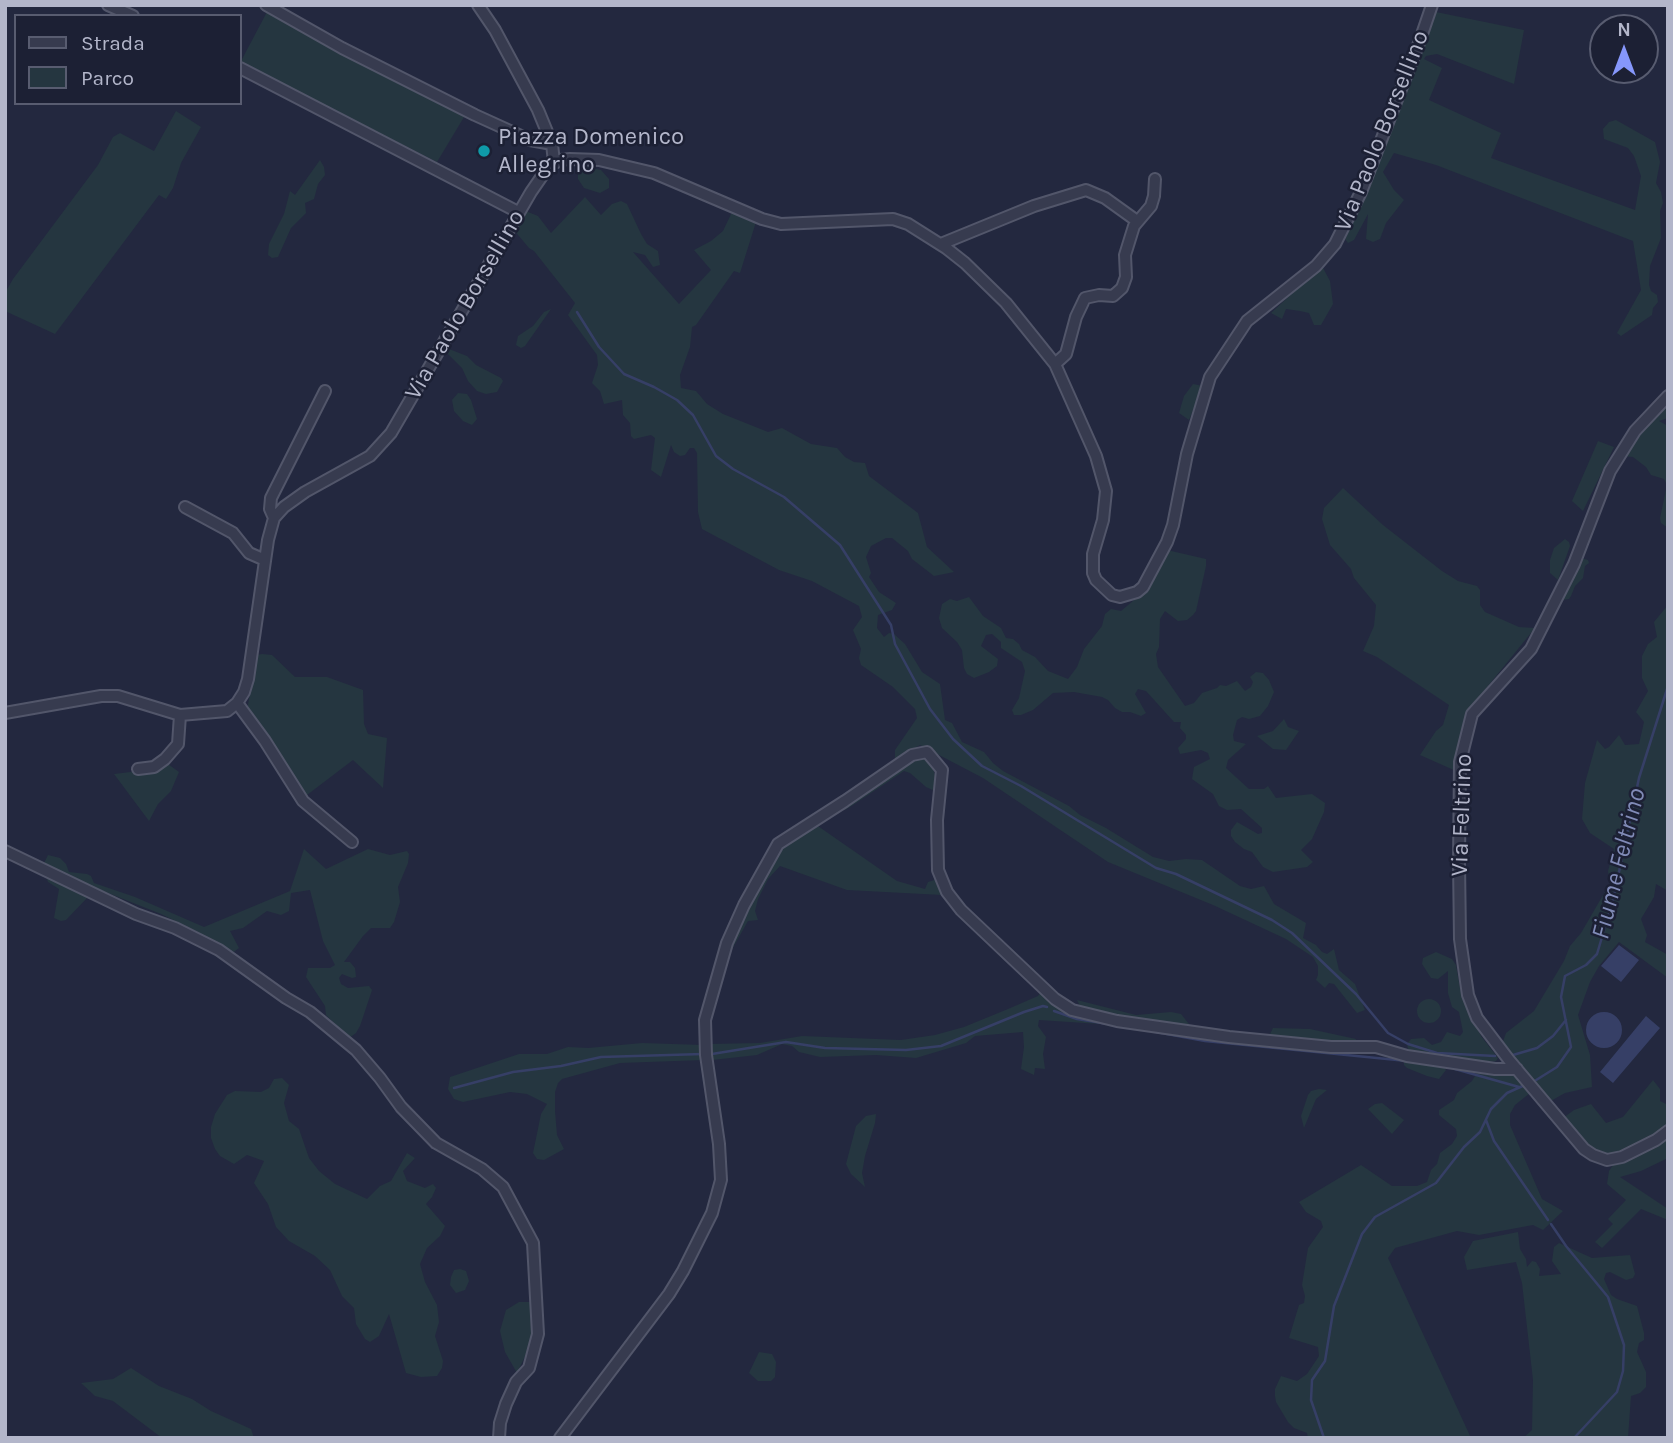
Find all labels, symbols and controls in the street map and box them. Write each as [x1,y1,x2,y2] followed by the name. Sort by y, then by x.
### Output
[14,14,242,105] legend
[1589,14,1659,84] north arrow
[1617,19,1631,41] text: N
[1328,26,1436,236] street label: Via Paolo Borsellino
[81,31,145,55] text: Strada
[81,66,134,90] text: Parco
[498,123,684,179] place label: Piazza Domenico Allegrino
[476,143,492,159] marker: Piazza Domenico Allegrino
[399,205,531,405] street label: Via Paolo Borsellino
[1445,753,1479,877] street label: Via Feltrino
[1585,785,1653,943] water label: Fiume Feltrino

